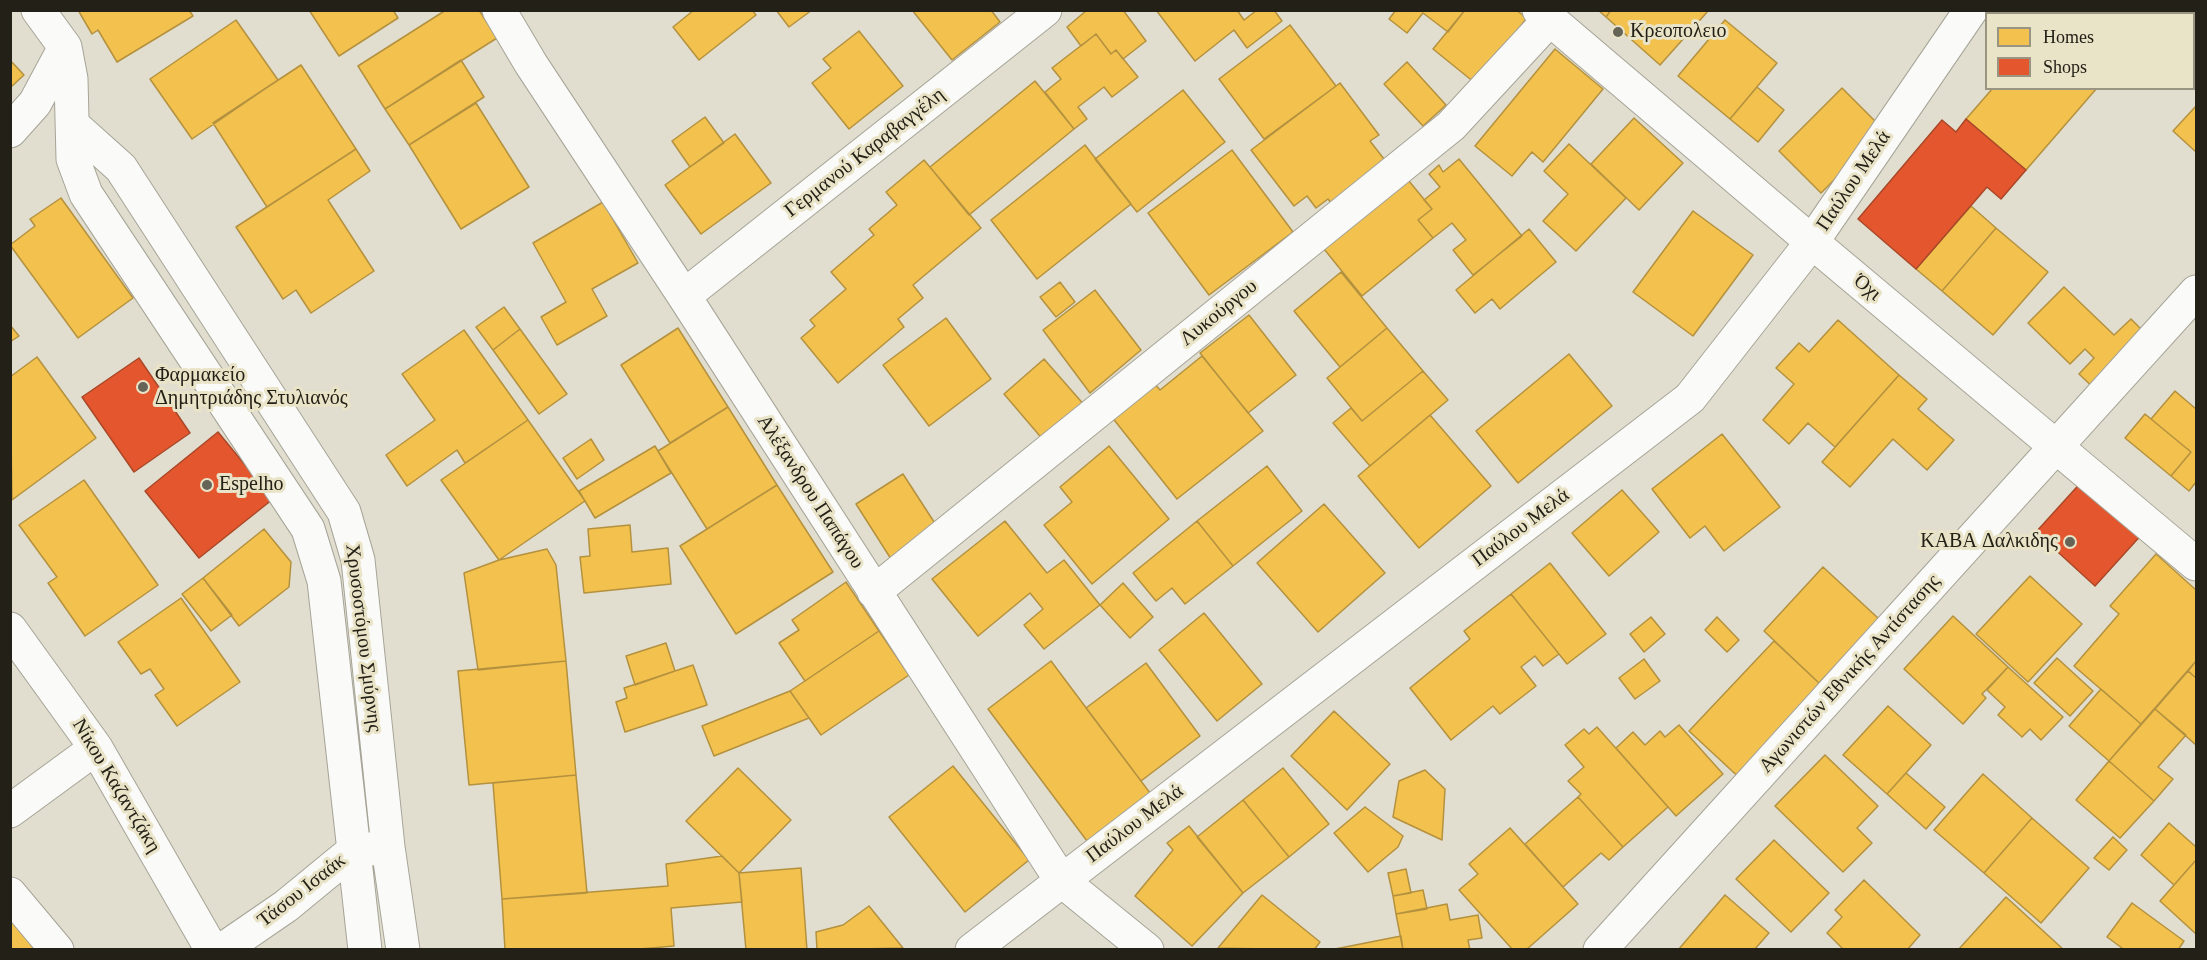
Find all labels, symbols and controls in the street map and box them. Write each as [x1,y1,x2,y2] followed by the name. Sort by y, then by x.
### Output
[1985,12,2195,90] legend
[1630,20,1726,44] place label: Κρεοπολειο
[1611,25,1625,39] marker: Κρεοπολειο
[2043,27,2094,47] text: Homes
[2043,57,2087,77] text: Shops
[780,83,950,223] street label: Γερμανού Καραβαγγέλη
[1812,126,1896,236] street label: Παύλου Μελά
[1848,270,1886,306] street label: Όχι
[1175,275,1263,351] street label: Λυκούργου
[155,364,348,411] place label: Φαρμακείο Δημητριάδης Στυλιανός
[136,380,150,394] marker: Φαρμακείο Δημητριάδης Στυλιανός
[751,410,869,574] street label: Αλέξανδρου Παπάγου
[219,473,283,497] place label: Espelho
[200,478,214,492] marker: Espelho
[1468,484,1574,572] street label: Παύλου Μελά
[1920,530,2058,554] place label: ΚΑΒΑ Δαλκιδης
[2063,535,2077,549] marker: ΚΑΒΑ Δαλκιδης
[340,543,386,733] street label: Χρυσοστόμου Σμύρνης
[1754,570,1946,778] street label: Αγωνιστών Εθνικής Αντίστασης
[67,715,165,857] street label: Νίκου Καζαντζάκη
[1082,780,1188,868] street label: Παύλου Μελά
[253,849,351,933] street label: Τάσου Ισαάκ

